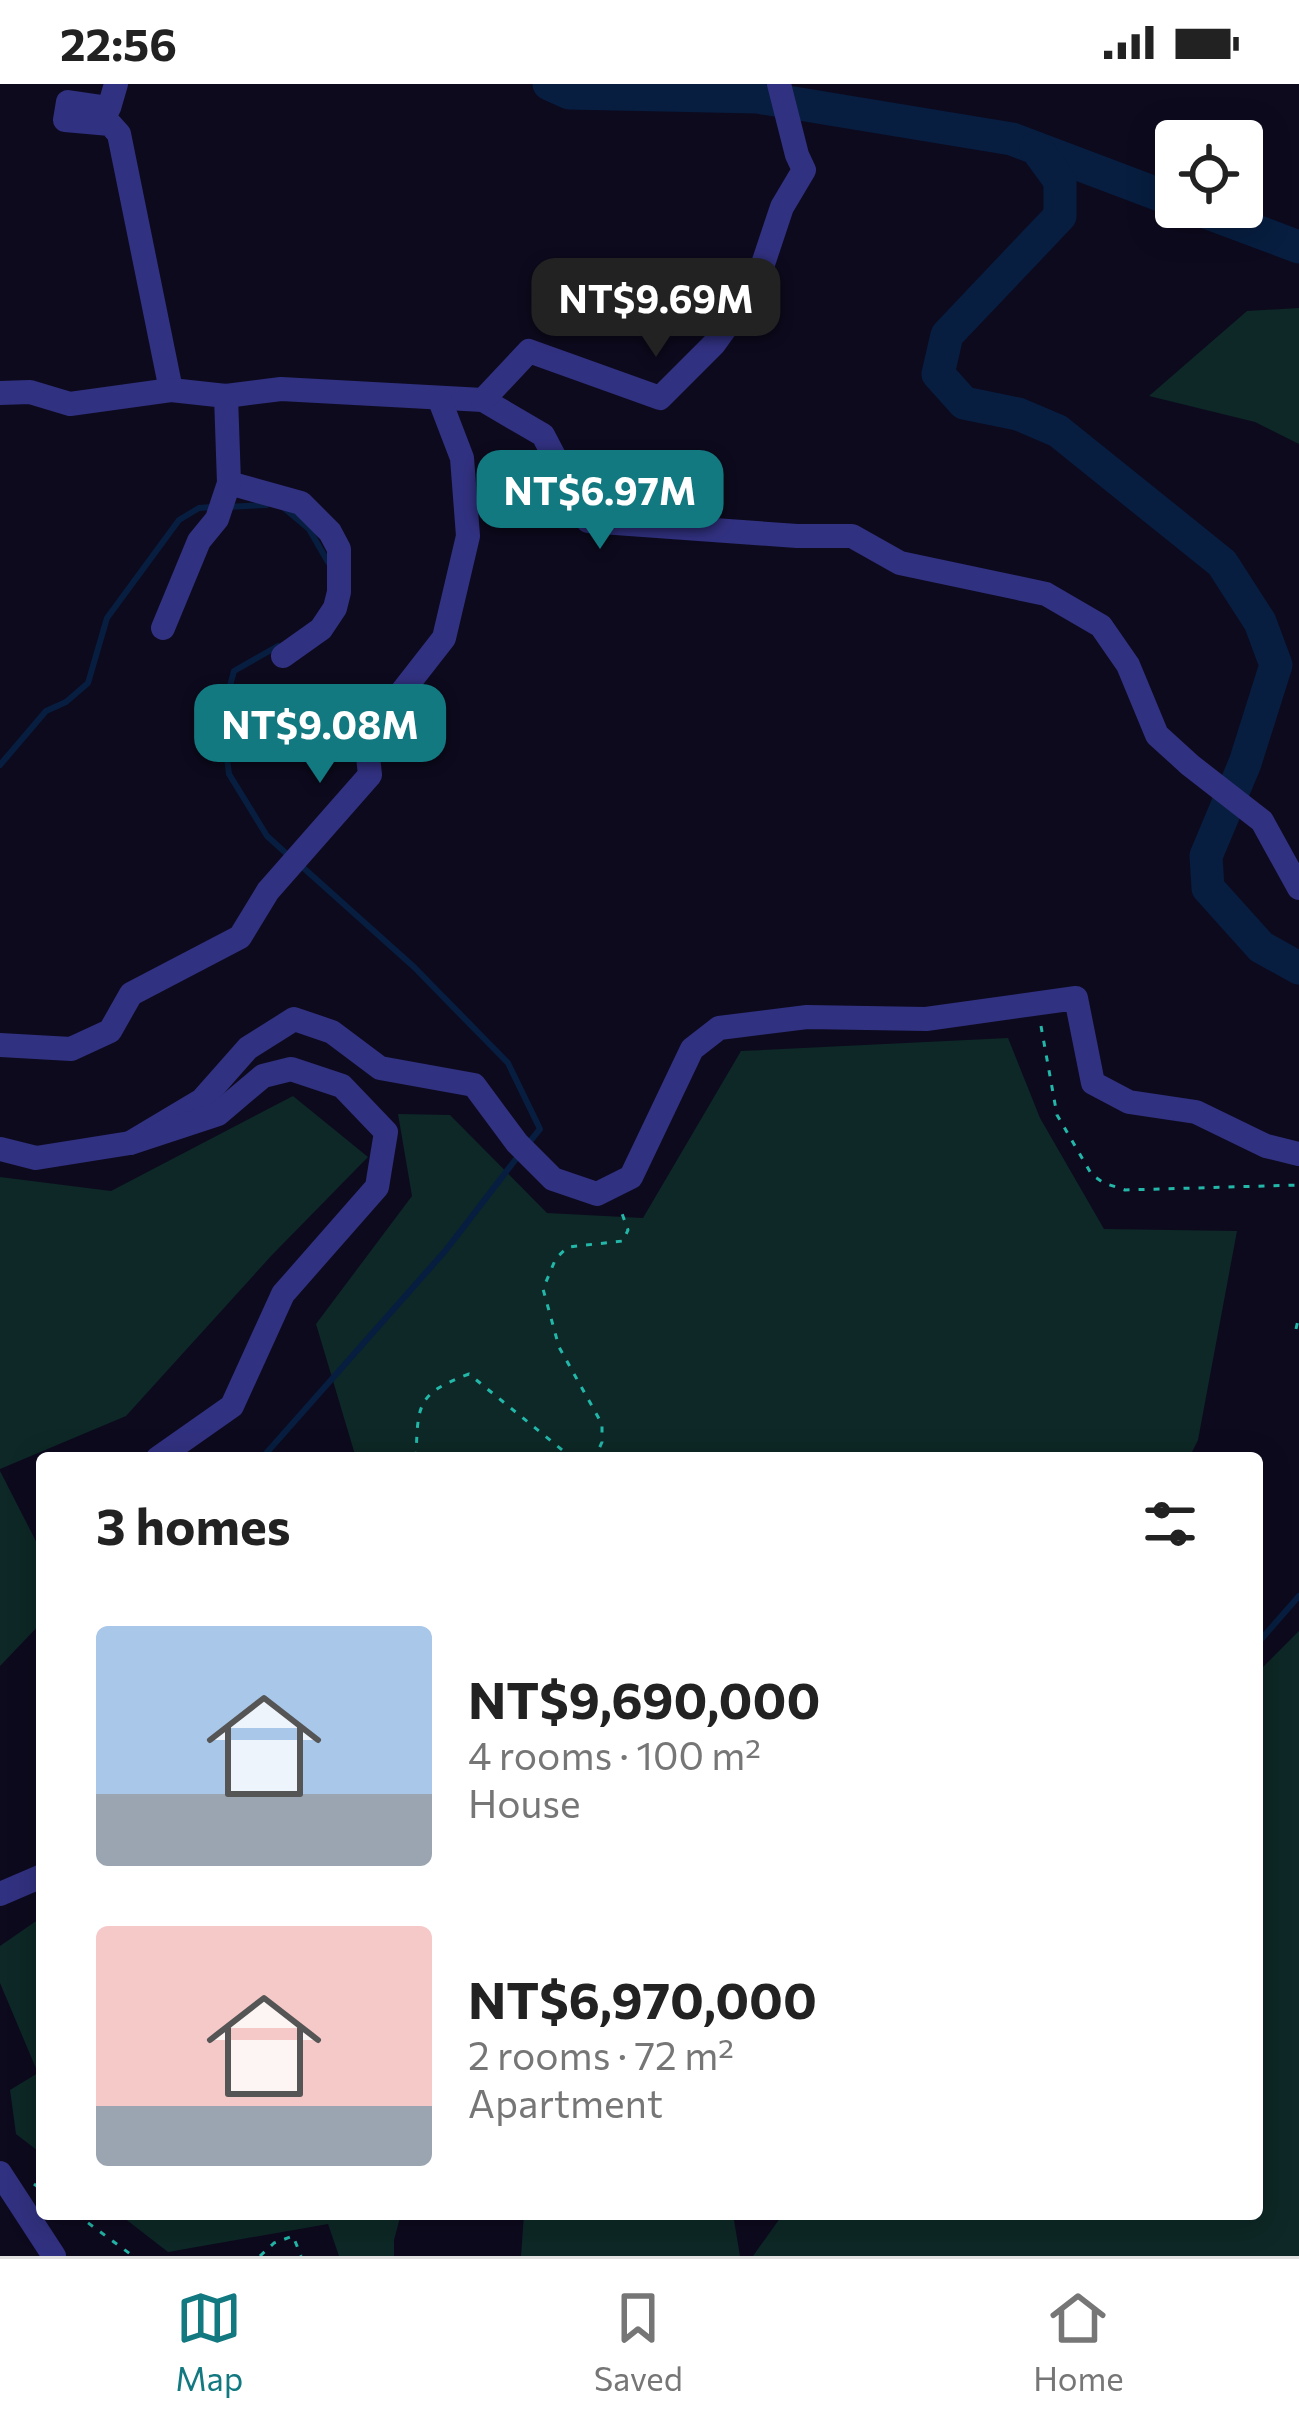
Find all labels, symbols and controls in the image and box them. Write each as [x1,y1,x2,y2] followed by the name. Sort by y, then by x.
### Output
[60,15,177,70] text: 22:56
[1155,120,1263,228] map controls
[1155,120,1263,228] button: locate
[532,258,780,360] pin: NT$9.69M
[558,273,754,321] text: NT$9.69M
[476,450,724,552] pin: NT$6.97M
[504,465,696,513] text: NT$6.97M
[196,684,444,786] pin: NT$9.08M
[221,699,419,747] text: NT$9.08M
[1137,1491,1203,1557] icon: filters
[96,1493,291,1556] text: 3 homes
[468,1667,820,1730] text: NT$9,690,000
[192,1674,336,1818] icon: home
[468,1730,761,1778] text: 4 rooms · 100 m²
[468,1778,581,1826] text: House
[468,1967,817,2030] text: NT$6,970,000
[192,1974,336,2118] icon: home
[468,2030,734,2078] text: 2 rooms · 72 m²
[468,2078,663,2126] text: Apartment
[175,2285,243,2398] tab: Map
[594,2285,683,2398] tab: Saved
[1033,2285,1124,2398] tab: Home

